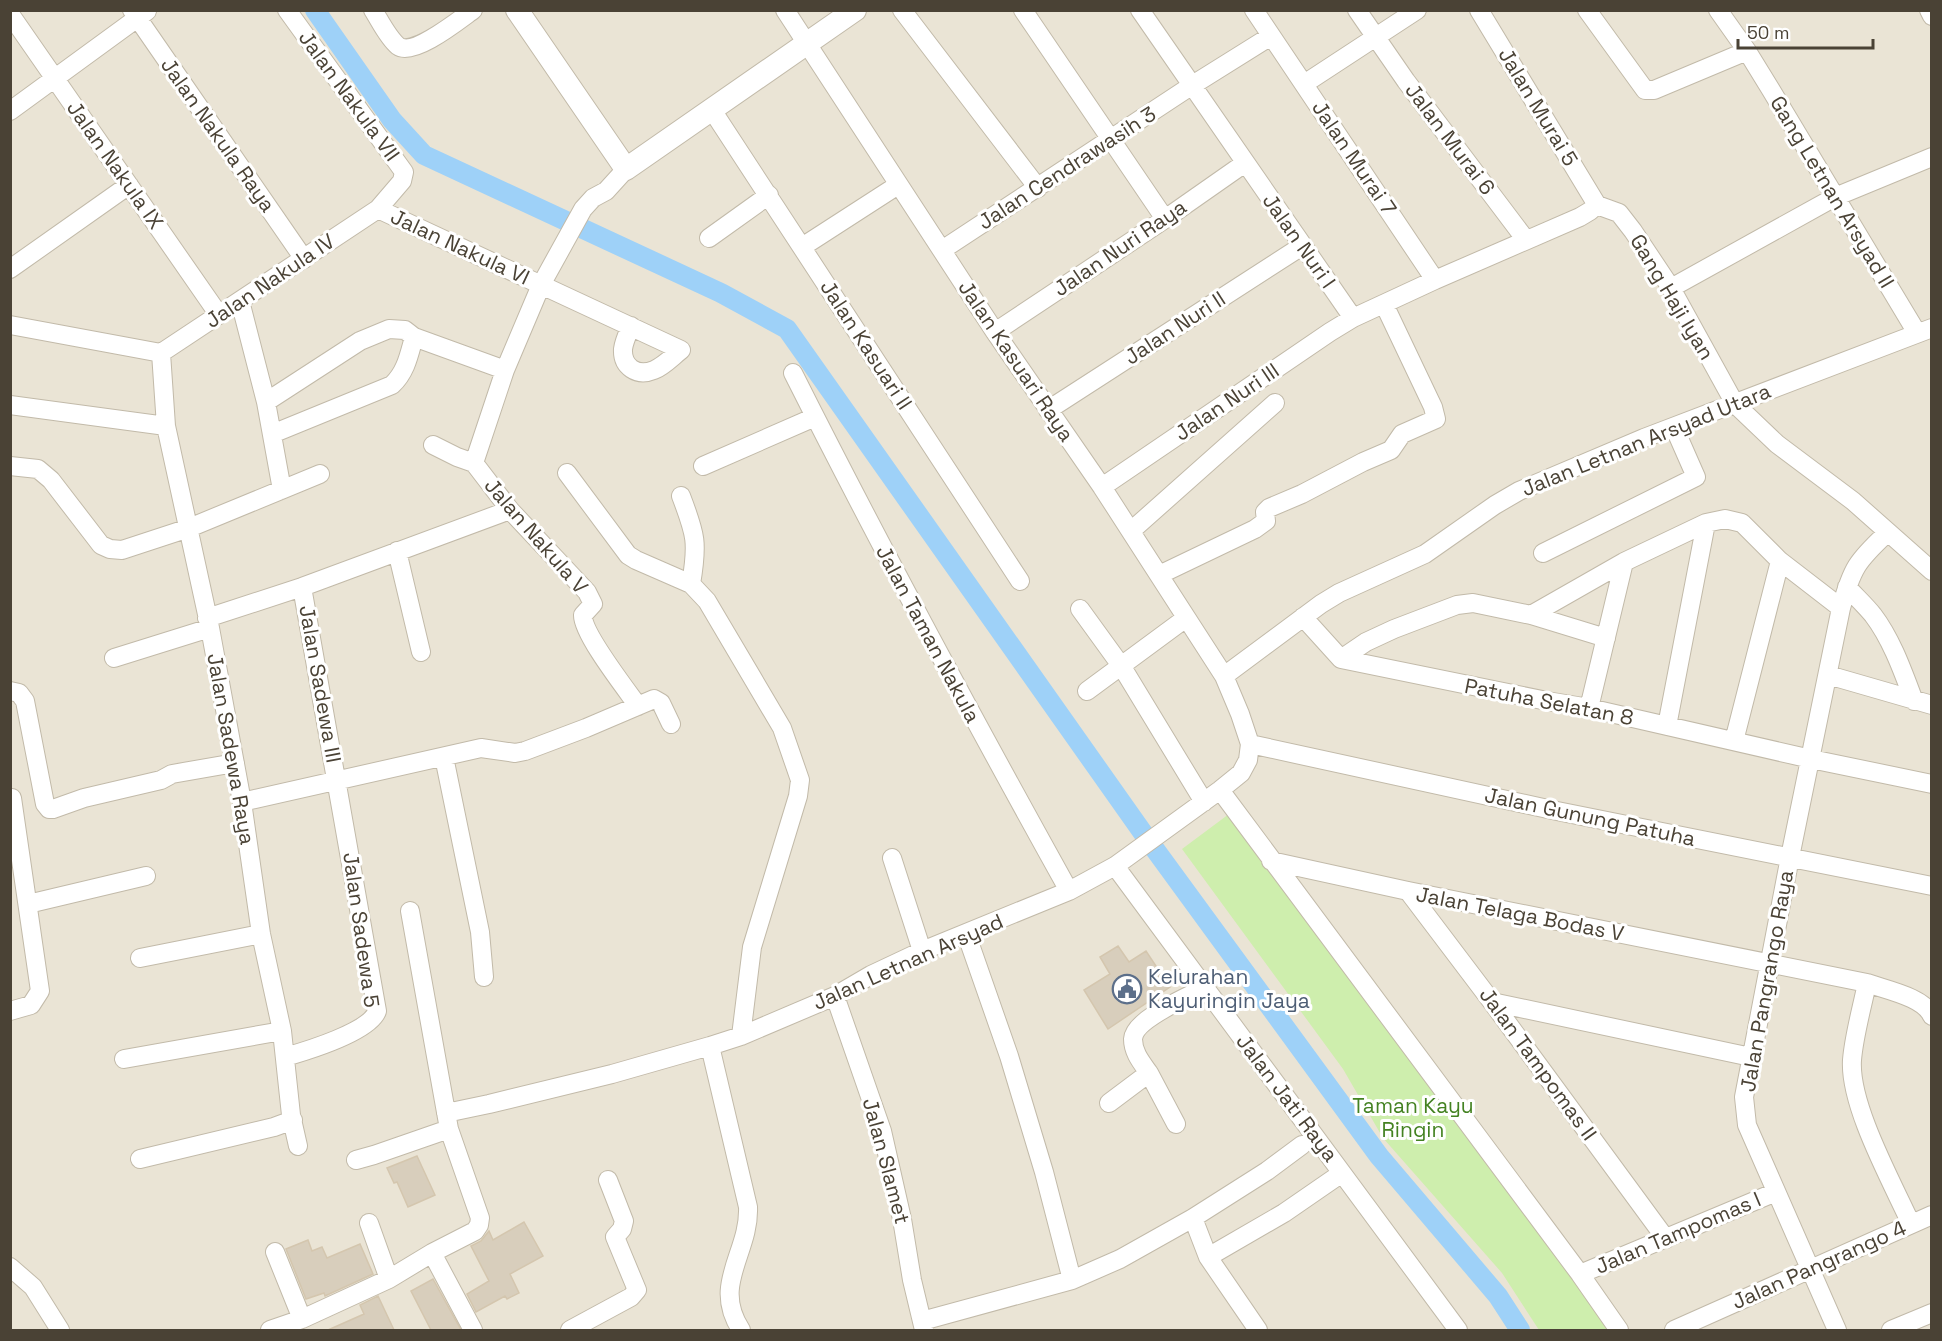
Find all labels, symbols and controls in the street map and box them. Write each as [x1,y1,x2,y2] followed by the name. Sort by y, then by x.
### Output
[1738,12,1873,50] scale bar
[1747,21,1789,44] text: 50 m
[293,25,406,166] street label: Jalan Nakula VII
[1493,43,1584,171] street label: Jalan Murai 5
[155,52,282,217] street label: Jalan Nakula Raya
[1399,77,1501,200] street label: Jalan Murai 6
[1764,91,1901,293] street label: Gang Letnan Arsyad II
[61,95,170,234] street label: Jalan Nakula IX
[1306,95,1403,220] street label: Jalan Murai 7
[973,100,1161,235] street label: Jalan Cendrawasih 3
[1257,188,1342,293] street label: Jalan Nuri I
[1048,193,1191,302] street label: Jalan Nuri Raya
[386,203,534,291] street label: Jalan Nakula VI
[200,227,340,334] street label: Jalan Nakula IV
[1624,229,1721,365] street label: Gang Haji Iyan
[815,275,918,415] street label: Jalan Kasuari II
[952,275,1080,447] street label: Jalan Kasuari Raya
[1119,285,1230,370] street label: Jalan Nuri II
[1169,357,1284,446] street label: Jalan Nuri III
[1517,377,1774,502] street label: Jalan Letnan Arsyad Utara
[479,472,594,599] street label: Jalan Nakula V
[870,540,987,727] street label: Jalan Taman Nakula
[293,603,348,765] street label: Jalan Sadewa III
[201,651,262,847] street label: Jalan Sadewa Raya
[1462,672,1636,731] street label: Patuha Selatan 8
[1482,781,1698,852] street label: Jalan Gunung Patuha
[337,851,386,1009] street label: Jalan Sadewa 5
[1734,868,1799,1094] street label: Jalan Pangrango Raya
[1414,880,1626,947] street label: Jalan Telaga Bodas V
[808,907,1007,1016] street label: Jalan Letnan Arsyad
[1148,963,1310,1014] place label: Kelurahan Kayuringin Jaya
[1111,973,1143,1005] public building icon: Kelurahan Kayuringin Jaya
[1474,982,1603,1146] street label: Jalan Tampomas II
[1231,1028,1344,1167] street label: Jalan Jati Raya
[1352,1092,1474,1143] park label: Taman Kayu Ringin
[857,1095,916,1227] street label: Jalan Slamet
[1591,1185,1765,1280] street label: Jalan Tampomas I
[1728,1214,1910,1315] street label: Jalan Pangrango 4

